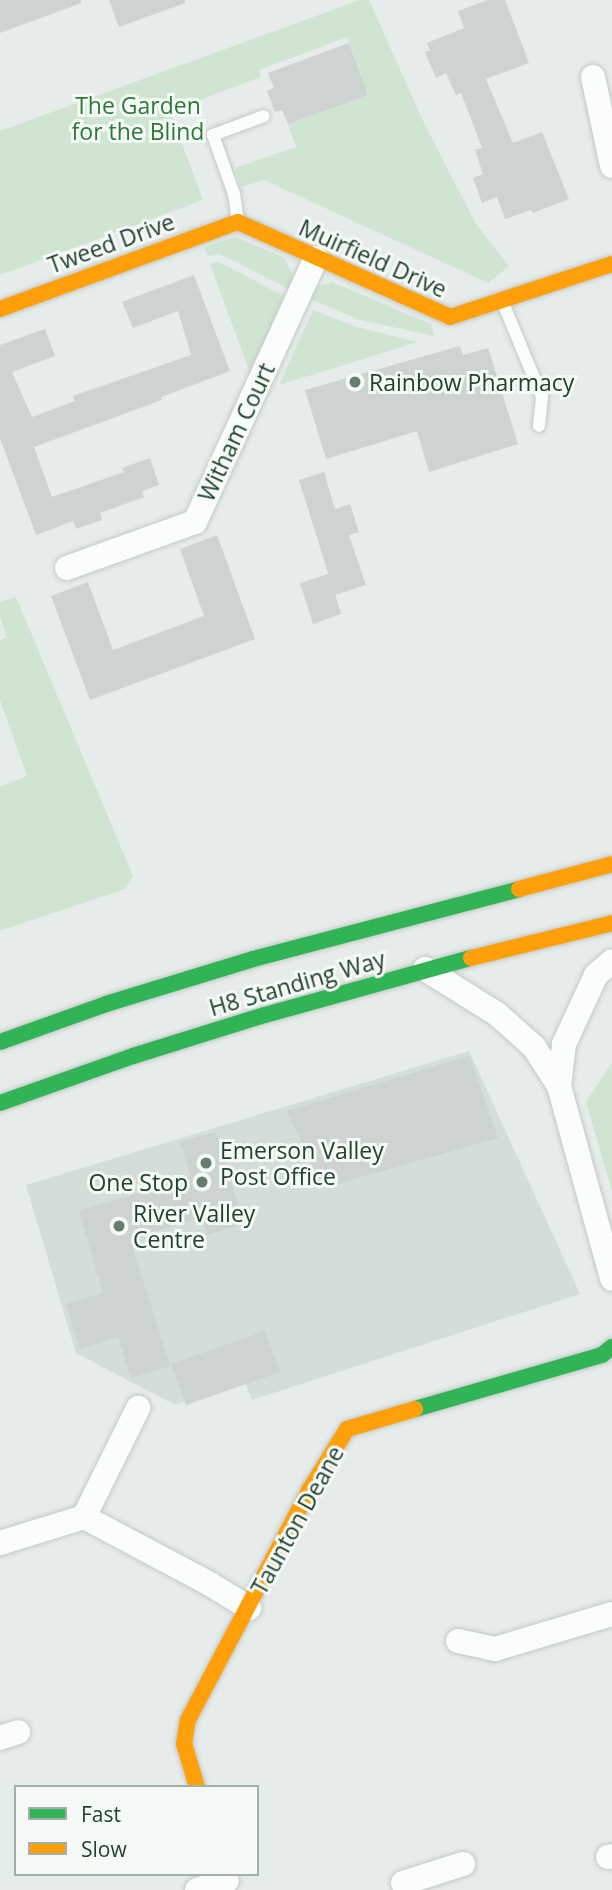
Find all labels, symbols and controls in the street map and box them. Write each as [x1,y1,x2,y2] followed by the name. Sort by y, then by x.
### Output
[72,91,204,145] park label: The Garden for the Blind
[44,207,178,279] street label: Tweed Drive
[295,213,451,303] street label: Muirfield Drive
[192,358,280,506] street label: Witham Court
[369,368,574,396] place label: Rainbow Pharmacy
[347,374,363,390] marker: Rainbow Pharmacy
[206,945,388,1021] street label: H8 Standing Way
[220,1136,384,1190] place label: Emerson Valley Post Office
[198,1155,214,1171] marker: Emerson Valley Post Office
[88,1168,188,1196] place label: One Stop
[194,1174,210,1190] marker: One Stop
[133,1199,255,1253] place label: River Valley Centre
[111,1218,127,1234] marker: River Valley Centre
[245,1441,349,1599] street label: Taunton Deane
[14,1785,259,1876] legend
[81,1800,121,1828] text: Fast
[81,1835,127,1863] text: Slow

